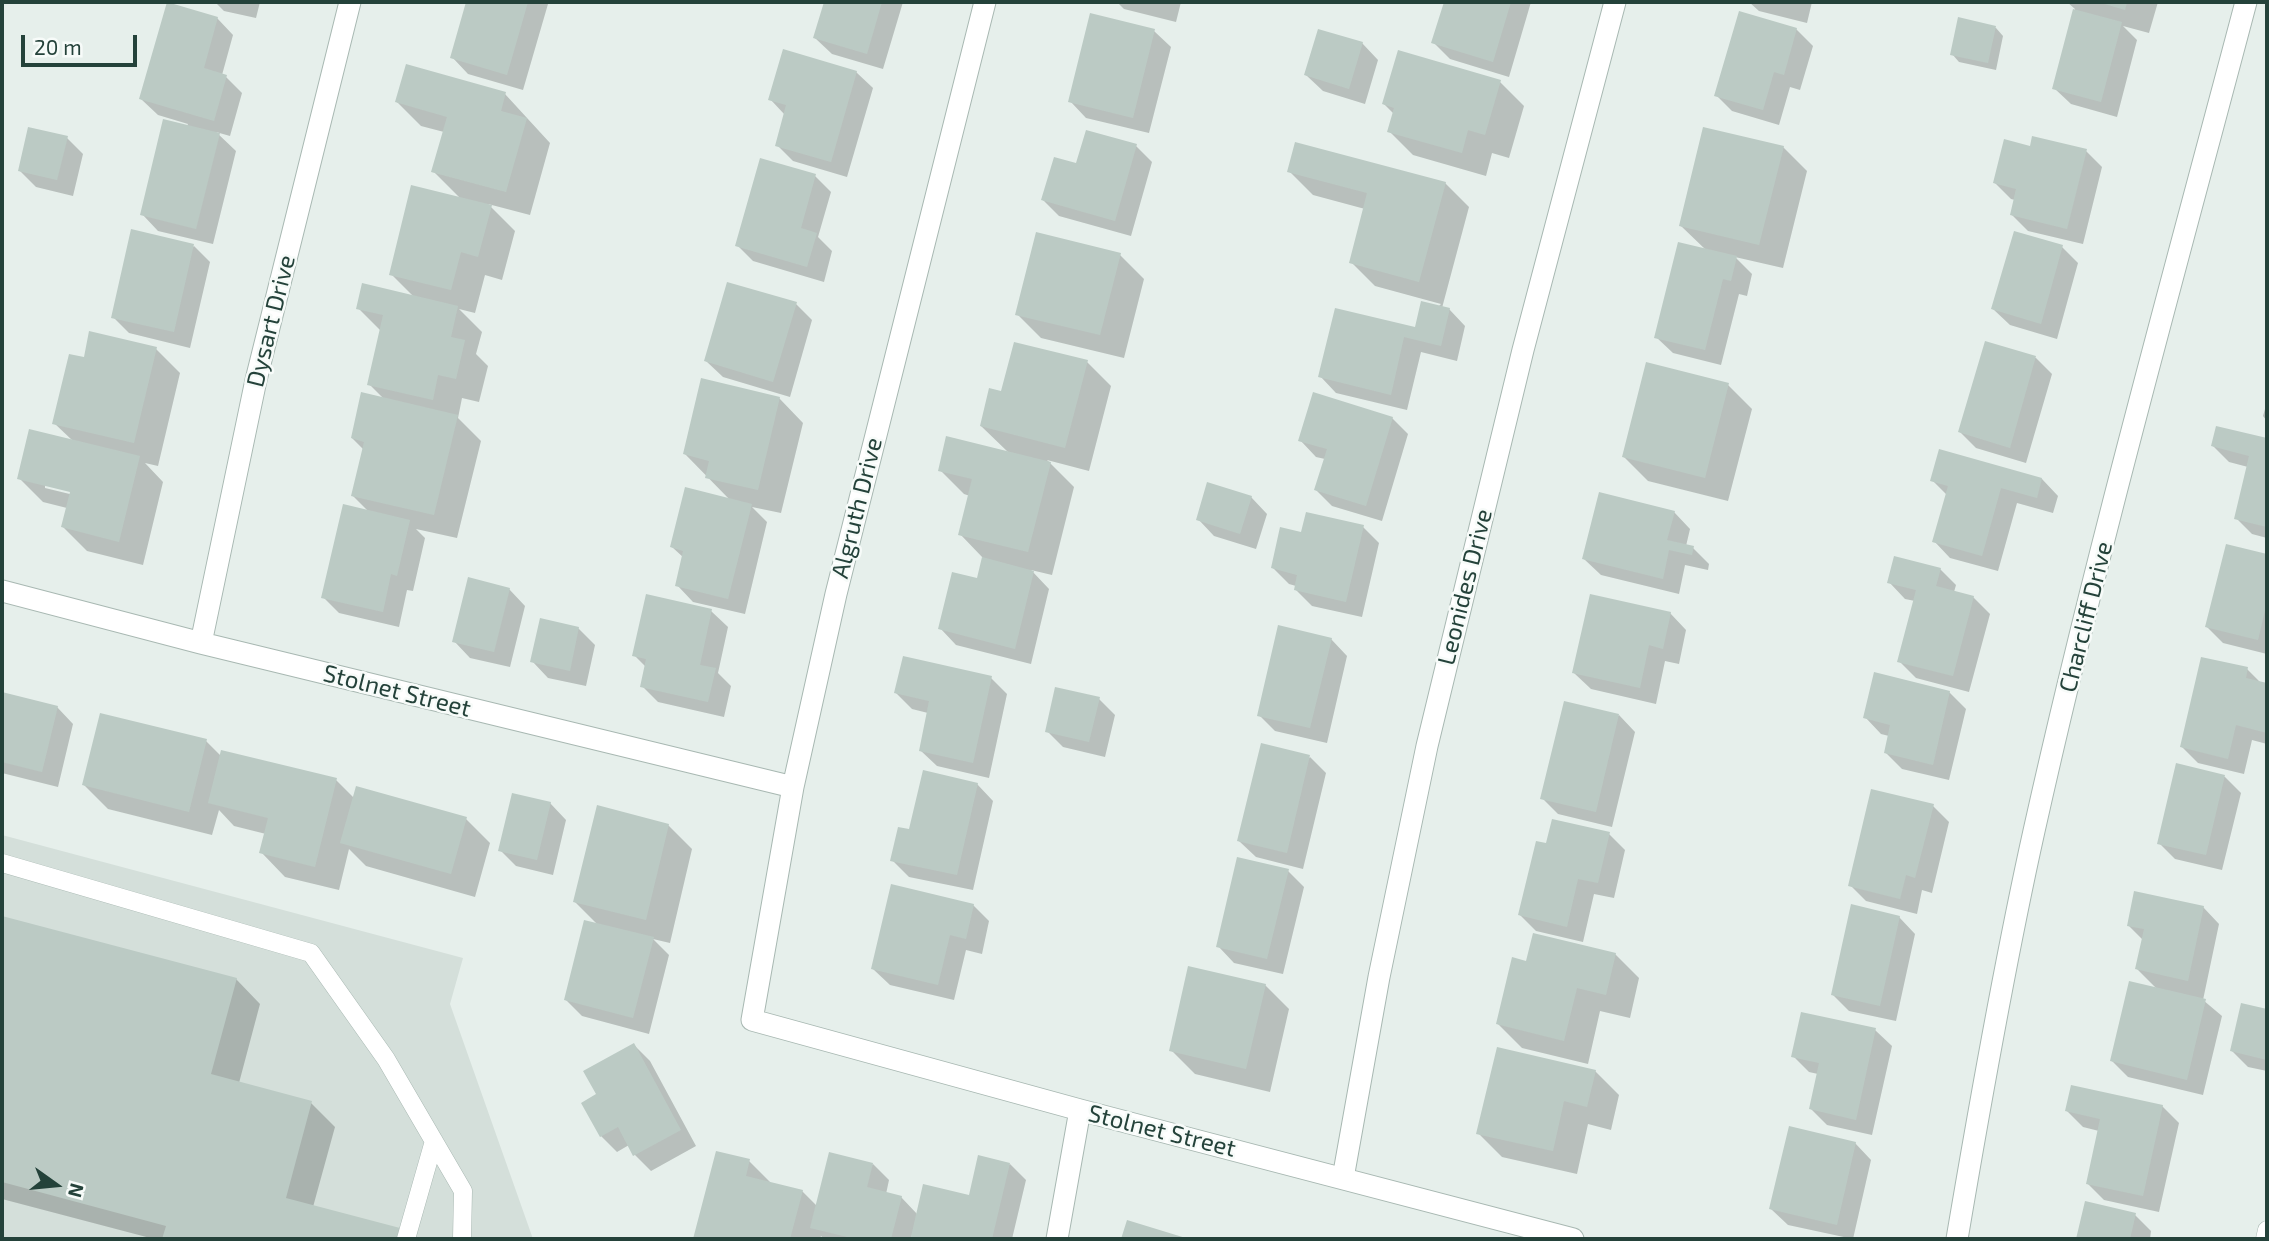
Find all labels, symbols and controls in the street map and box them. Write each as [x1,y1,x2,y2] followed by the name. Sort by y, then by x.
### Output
[24,21,140,65] scale bar
[34,34,82,59] text: 20 m
[241,252,301,390] street label: Dysart Drive
[826,435,888,581] street label: Algruth Drive
[1432,506,1498,668] street label: Leonides Drive
[2053,539,2119,695] street label: Charcliff Drive
[320,659,474,723] street label: Stolnet Street
[1085,1099,1239,1163] street label: Stolnet Street
[21,1150,91,1220] north arrow
[64,1181,90,1200] text: N

